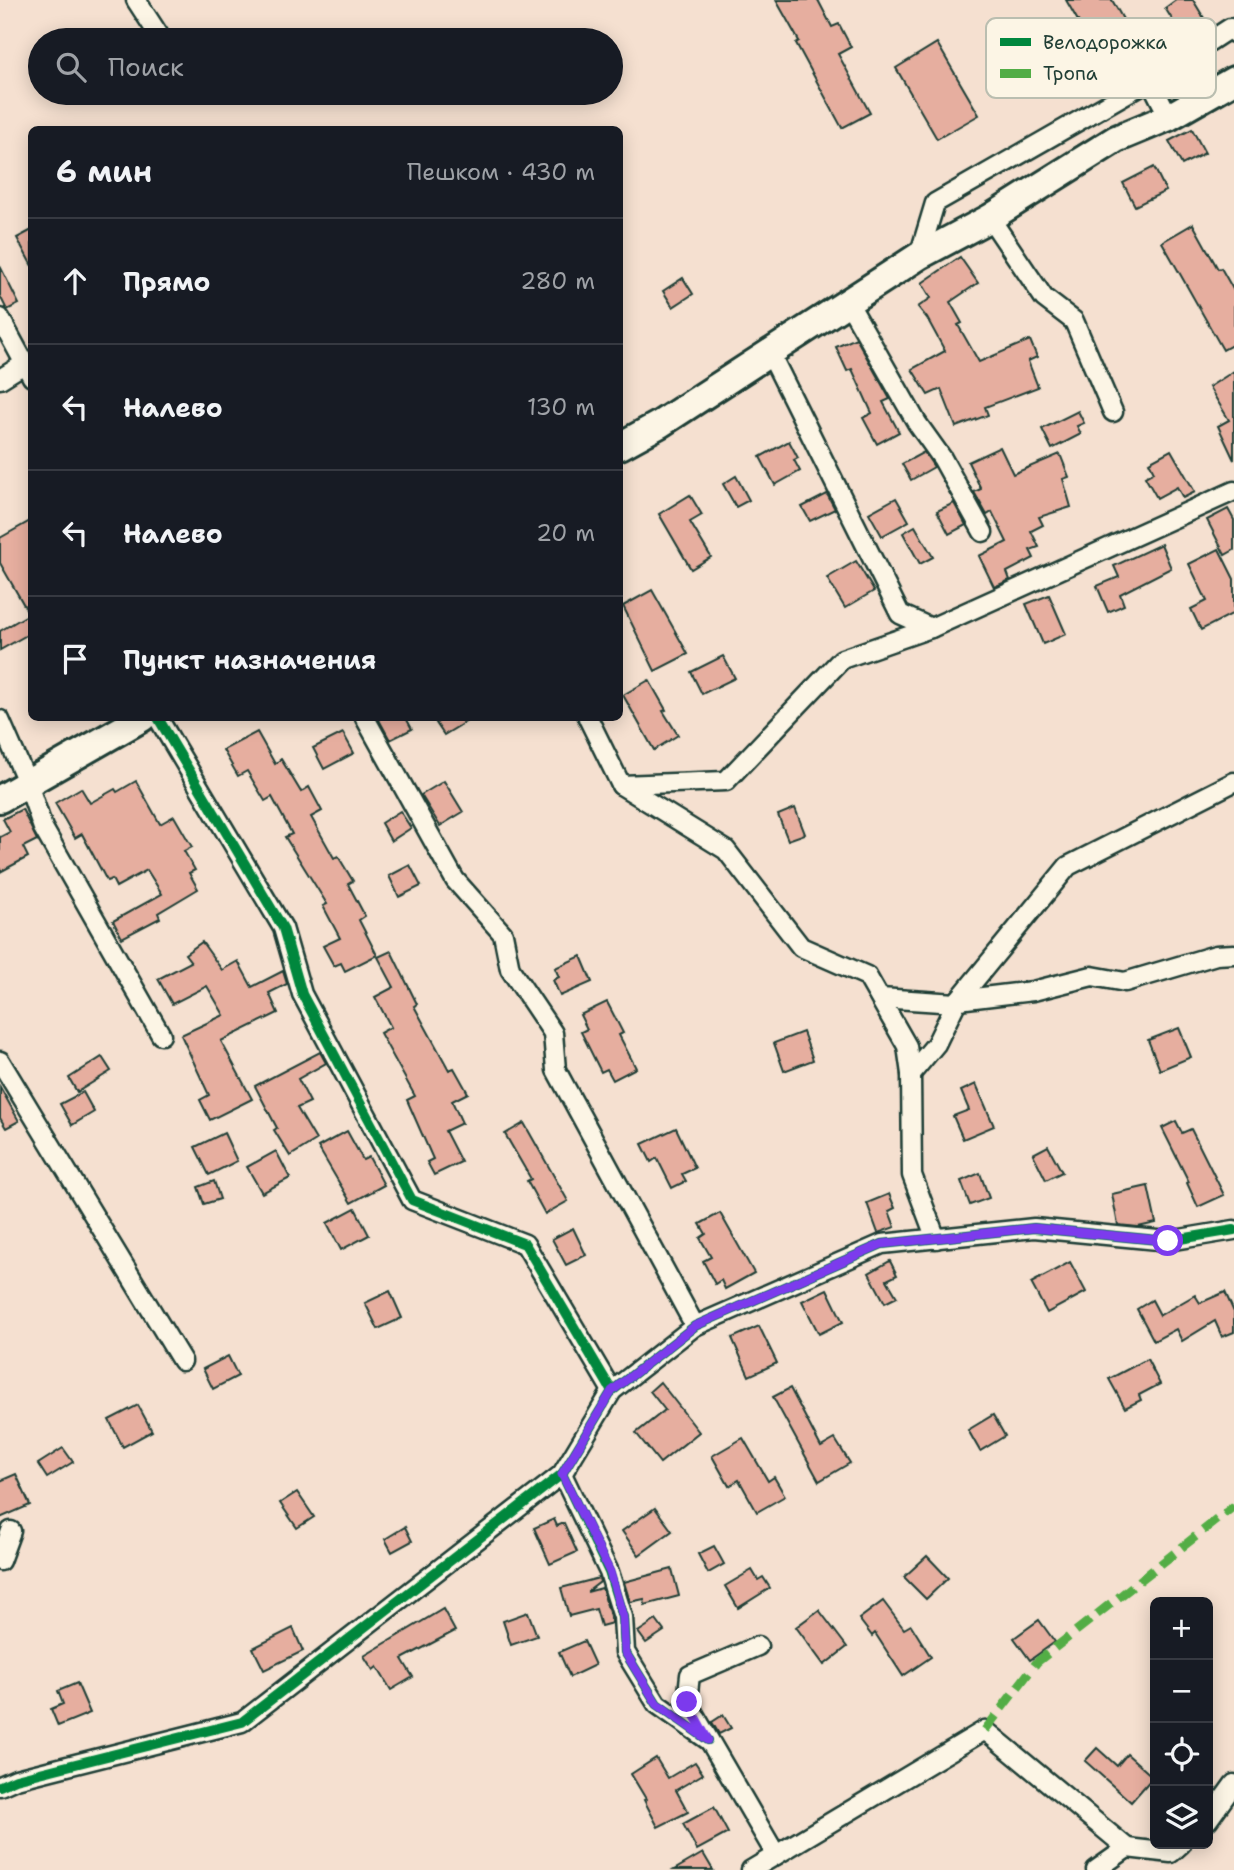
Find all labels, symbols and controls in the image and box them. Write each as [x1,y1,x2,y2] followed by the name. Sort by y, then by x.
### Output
[986,18,1216,98] legend
[28,28,623,105] search box
[1043,30,1167,55] text: Велодорожка
[52,48,90,86] icon: search
[108,49,184,84] text: Поиск
[1043,61,1098,86] text: Тропа
[56,151,152,192] text: 6 мин
[407,157,595,187] text: Пешком · 430 m
[56,262,94,300] icon: ahead
[123,264,211,299] text: Прямо
[520,266,595,296] text: 280 m
[56,388,94,426] icon: left
[123,390,223,425] text: Налево
[527,392,595,422] text: 130 m
[56,514,94,552] icon: left
[123,516,223,551] text: Налево
[536,518,595,548] text: 20 m
[56,640,94,678] icon: arrive
[123,642,376,677] text: Пункт назначения
[1152,1225,1183,1256] route start
[1150,1597,1213,1849] map controls
[1150,1597,1213,1660] button: +
[1150,1660,1213,1723] button: −
[671,1686,702,1717] route end
[1150,1723,1213,1786] button: locate
[1150,1786,1213,1849] button: layers

